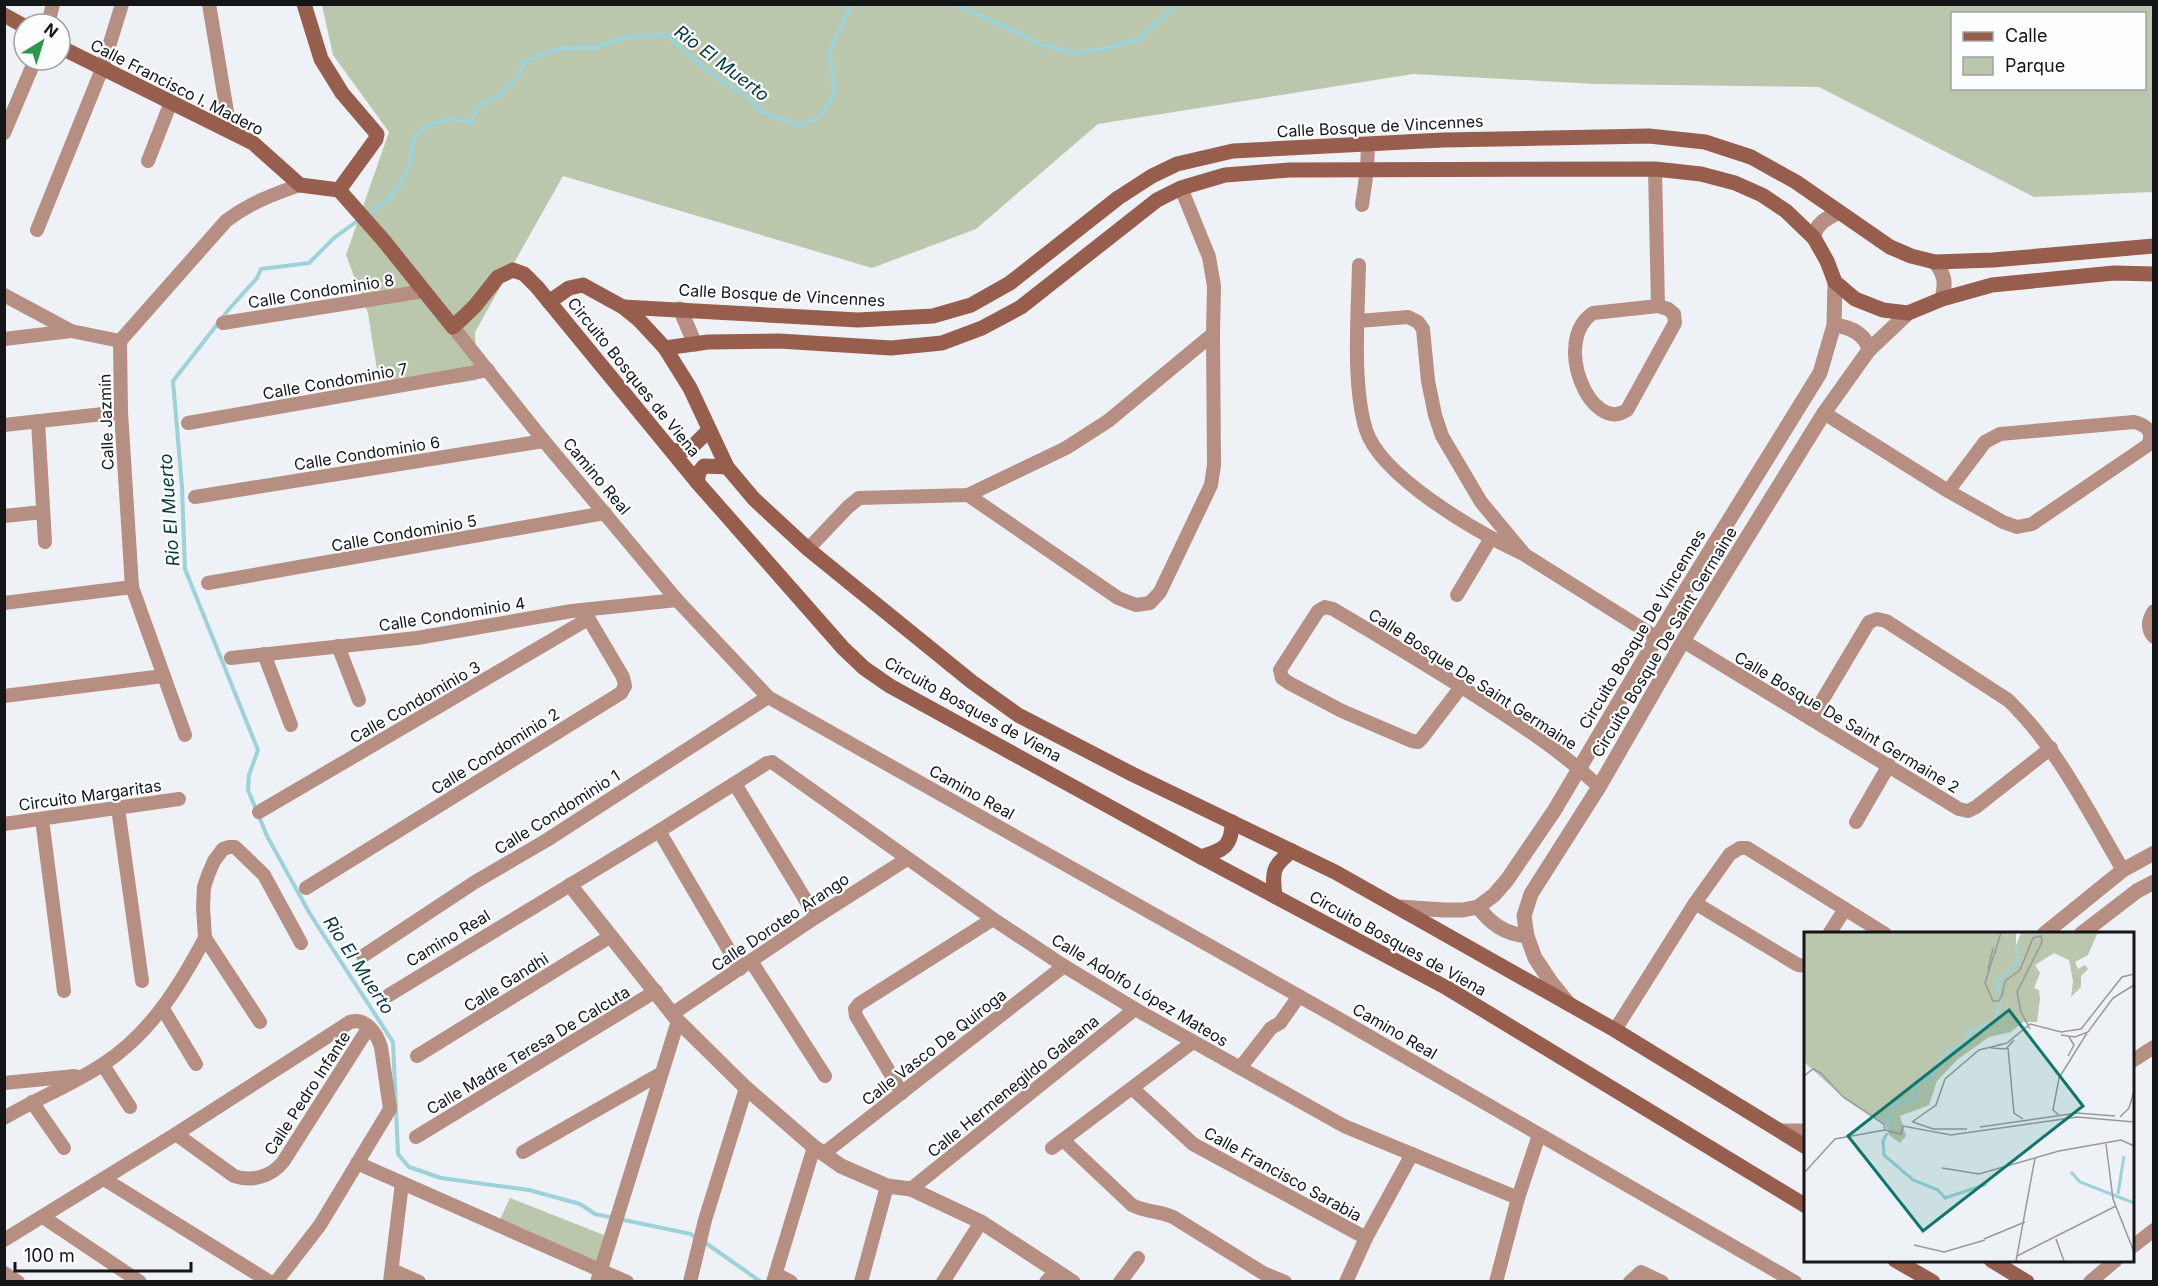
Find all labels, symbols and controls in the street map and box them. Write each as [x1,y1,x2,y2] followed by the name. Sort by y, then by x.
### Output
[12,12,72,72] north arrow
[1951,12,2146,90] legend
[40,19,62,42] text: N
[671,21,773,105] water label: Rio El Muerto
[2005,25,2047,46] text: Calle
[87,35,267,139] street label: Calle Francisco I. Madero
[2005,55,2065,76] text: Parque
[1276,111,1484,141] street label: Calle Bosque de Vincennes
[247,270,395,312] street label: Calle Condominio 8
[678,280,886,310] street label: Calle Bosque de Vincennes
[564,293,704,461] street label: Circuito Bosques de Viena
[261,358,409,404] street label: Calle Condominio 7
[94,373,118,471] street label: Calle Jazmín
[293,432,441,474] street label: Calle Condominio 6
[559,433,635,519] street label: Camino Real
[155,453,183,567] water label: Rio El Muerto
[330,510,478,556] street label: Calle Condominio 5
[1587,523,1741,761] street label: Circuito Bosque De Saint Germaine
[1574,526,1710,732] street label: Circuito Bosque De Vincennes
[377,593,527,635] street label: Calle Condominio 4
[1365,604,1581,754] street label: Calle Bosque De Saint Germaine
[1731,647,1963,797] street label: Calle Bosque De Saint Germaine 2
[881,652,1065,766] street label: Circuito Bosques de Viena
[346,656,484,748] street label: Calle Condominio 3
[427,703,563,799] street label: Calle Condominio 2
[926,760,1018,824] street label: Camino Real
[491,765,623,859] street label: Calle Condominio 1
[17,775,163,815] street label: Circuito Margaritas
[707,868,853,976] street label: Calle Doroteo Arango
[1306,886,1490,1000] street label: Circuito Bosques de Viena
[402,905,494,971] street label: Camino Real
[319,912,399,1018] water label: Rio El Muerto
[1048,929,1232,1051] street label: Calle Adolfo López Mateos
[1804,932,2134,1262] inset map
[460,948,552,1016] street label: Calle Gandhi
[423,981,633,1119] street label: Calle Madre Teresa De Calcuta
[858,984,1010,1110] street label: Calle Vasco De Quiroga
[1349,999,1441,1063] street label: Camino Real
[923,1011,1103,1161] street label: Calle Hermenegildo Galeana
[260,1027,354,1159] street label: Calle Pedro Infante
[1201,1122,1365,1226] street label: Calle Francisco Sarabia
[15,1235,190,1273] scale bar
[24,1245,75,1266] text: 100 m

